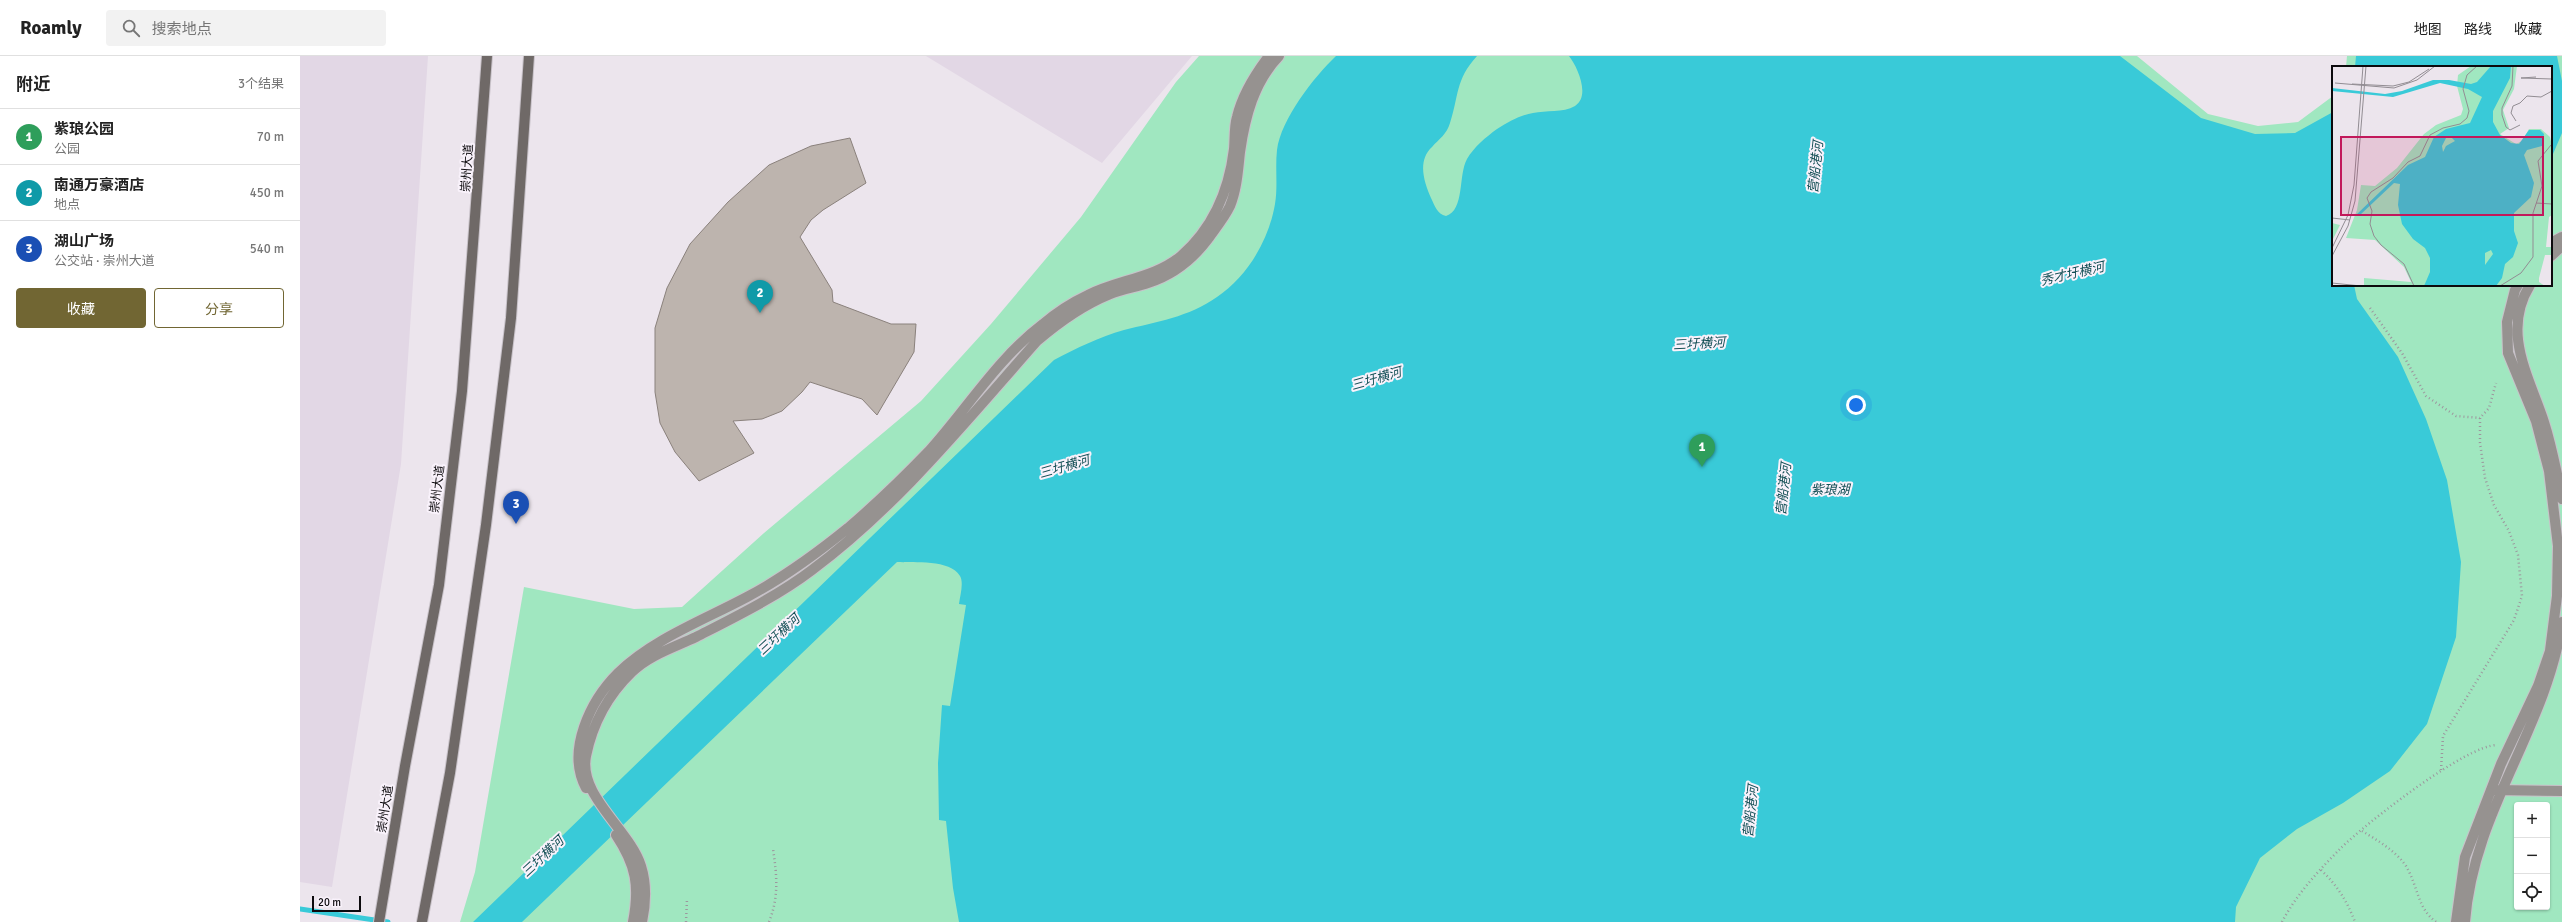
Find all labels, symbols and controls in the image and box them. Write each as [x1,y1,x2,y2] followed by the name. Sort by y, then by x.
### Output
[106,10,386,46] search box
[20,16,82,40] text: Roamly
[120,17,142,39] icon: search
[152,20,212,38] text: 搜索地点
[2414,21,2442,38] text: 地图
[2464,21,2492,38] text: 路线
[2514,21,2542,38] text: 收藏
[2332,66,2552,286] inset map
[16,74,50,95] text: 附近
[238,76,284,92] text: 3个结果
[54,120,114,138] text: 紫琅公园
[25,129,33,145] text: 1
[257,129,284,145] text: 70 m
[1805,137,1827,194] water label: 营船港河
[54,141,80,157] text: 公园
[458,144,477,193] street label: 崇州大道
[54,176,144,194] text: 南通万豪酒店
[25,185,33,201] text: 2
[250,185,284,201] text: 450 m
[54,197,80,213] text: 地点
[54,232,114,250] text: 湖山广场
[25,241,33,257] text: 3
[250,241,284,257] text: 540 m
[54,253,155,269] text: 公交站 · 崇州大道
[2039,258,2109,289] water label: 秀才圩横河
[747,280,773,313] pin: 2
[16,288,146,328] button: 收藏
[154,288,284,328] button: 分享
[1673,334,1728,353] water label: 三圩横河
[1349,363,1406,394] water label: 三圩横河
[1846,395,1866,415] your location
[1689,434,1715,467] pin: 1
[1037,451,1094,482] water label: 三圩横河
[1773,459,1795,516] water label: 营船港河
[427,464,448,514] street label: 崇州大道
[1810,482,1851,498] water label: 紫琅湖
[503,491,529,524] pin: 3
[754,609,805,658] water label: 三圩横河
[1740,781,1762,838] water label: 营船港河
[374,784,397,834] street label: 崇州大道
[2514,802,2550,910] map controls
[2514,802,2550,838] button: +
[518,831,569,880] water label: 三圩横河
[2514,838,2550,874] button: −
[2514,874,2550,910] button: locate
[312,894,361,913] scale bar
[318,896,341,909] text: 20 m

